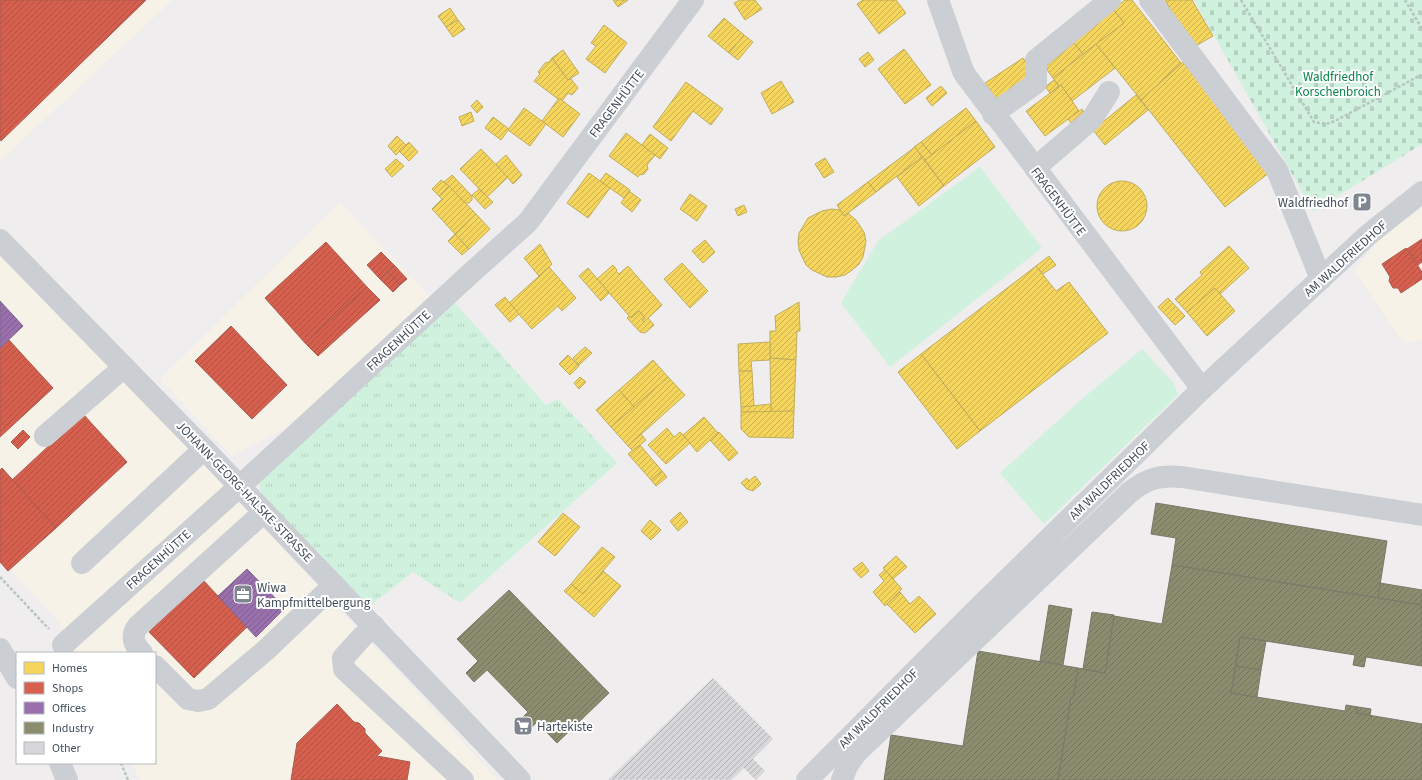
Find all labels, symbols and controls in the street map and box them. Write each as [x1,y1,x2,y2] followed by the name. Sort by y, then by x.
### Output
[585,65,649,142] street label: FRAGENHÜTTE
[1295,68,1381,101] park label: Waldfriedhof Korschenbroich
[1026,164,1090,240] street label: FRAGENHÜTTE
[1351,191,1373,213] parking icon: Waldfriedhof
[1278,194,1349,212] place label: Waldfriedhof
[1300,216,1392,301] street label: AM WALDFRIEDHOF
[363,306,435,375] street label: FRAGENHÜTTE
[172,417,317,566] street label: JOHANN-GEORG-HALSKE-STRASSE
[1065,437,1155,524] street label: AM WALDFRIEDHOF
[122,526,195,594] street label: FRAGENHÜTTE
[257,579,371,612] place label: Wiwa Kampfmittelbergung
[232,583,254,605] office icon: Wiwa Kampfmittelbergung
[16,652,156,764] legend
[52,660,87,677] text: Homes
[835,664,923,753] street label: AM WALDFRIEDHOF
[52,680,83,697] text: Shops
[52,700,86,717] text: Offices
[512,715,534,737] supermarket icon: Hartekiste
[537,718,593,736] place label: Hartekiste
[52,720,94,737] text: Industry
[52,740,82,757] text: Other

